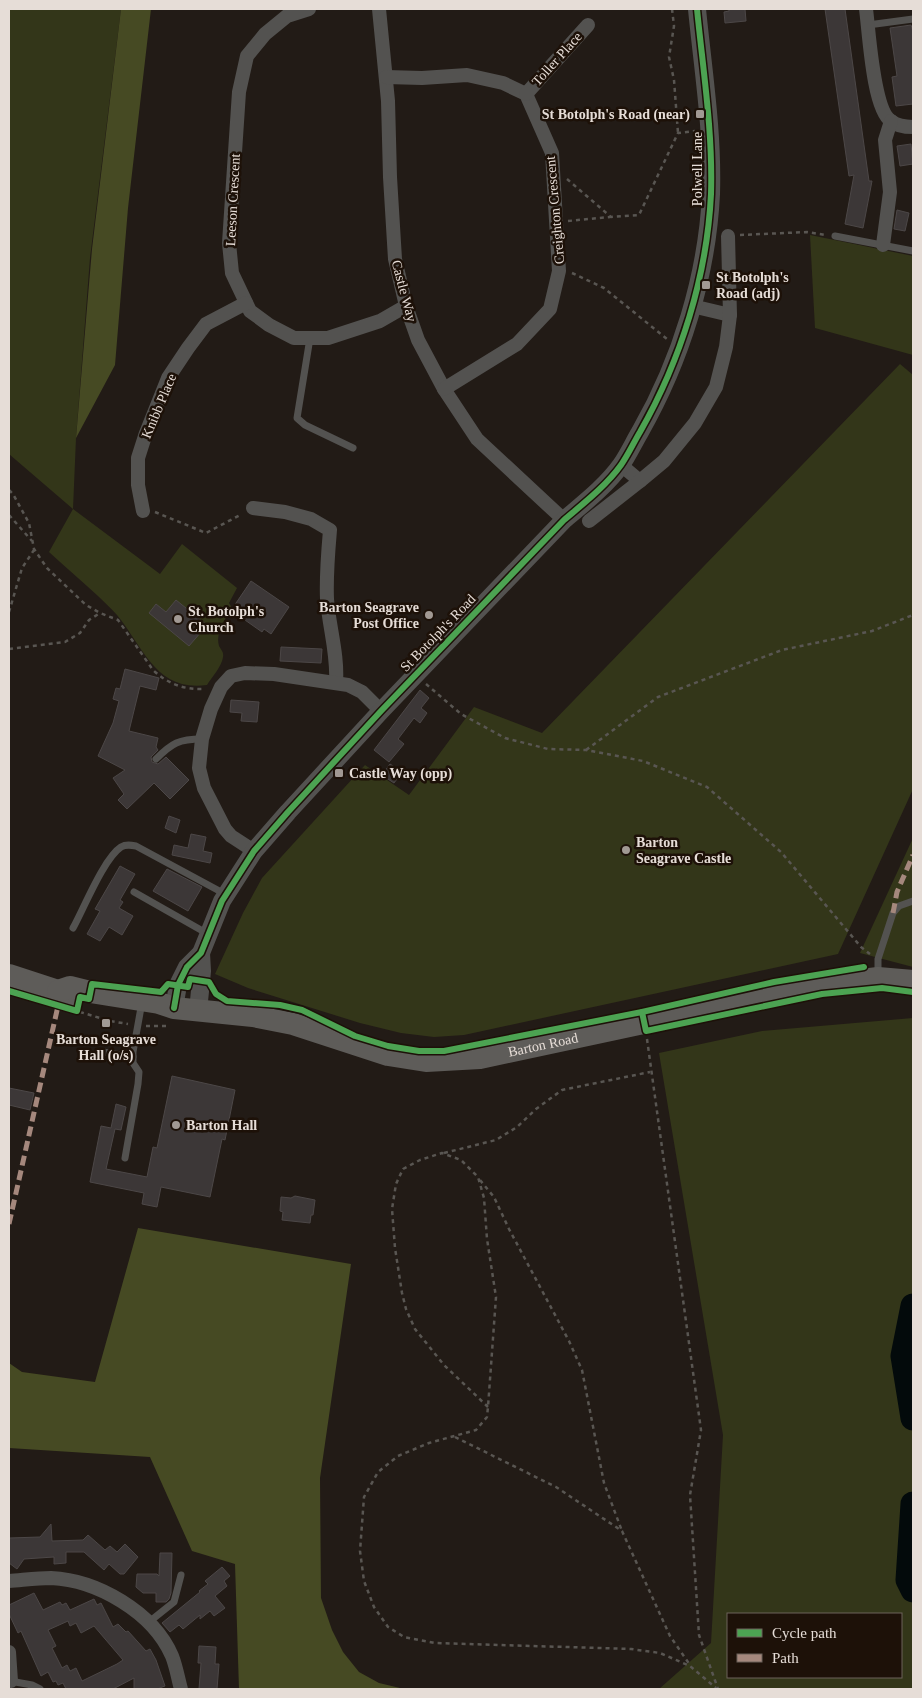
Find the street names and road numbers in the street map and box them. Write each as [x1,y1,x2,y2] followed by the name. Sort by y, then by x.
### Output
[529,29,585,89] street label: Toller Place
[690,132,705,206] street label: Polwell Lane
[223,153,243,247] street label: Leeson Crescent
[543,155,567,265] street label: Creighton Crescent
[389,258,419,324] street label: Castle Way
[139,371,179,441] street label: Knibb Place
[397,591,479,675] street label: St Botolph's Road
[507,1030,579,1059] street label: Barton Road

